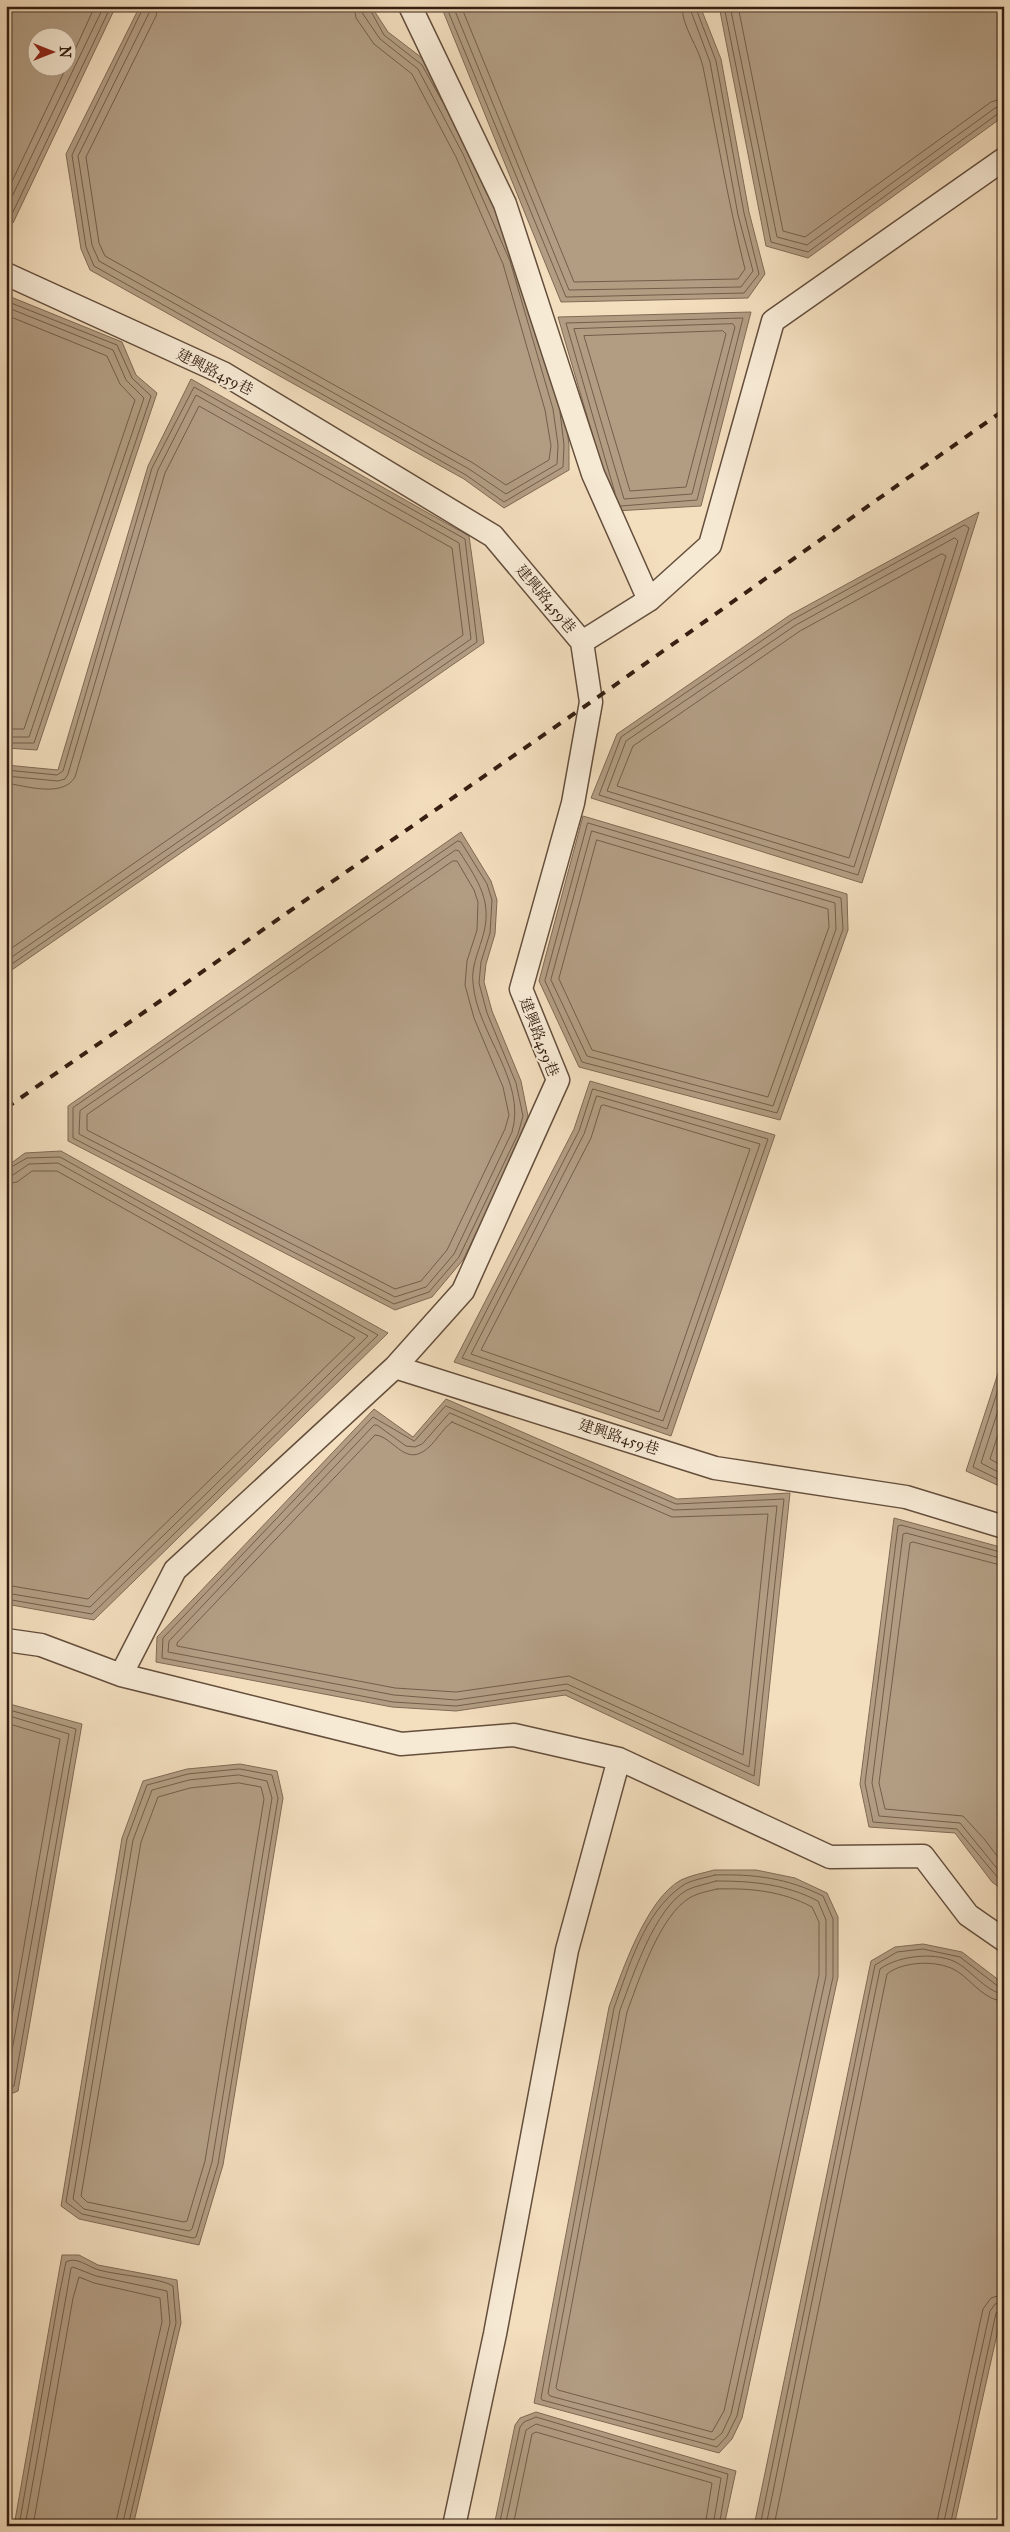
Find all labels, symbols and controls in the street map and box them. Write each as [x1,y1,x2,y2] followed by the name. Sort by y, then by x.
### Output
[28,28,78,78] north arrow
[56,46,73,58] text: N
[174,345,256,399] street label: 建興路459巷
[512,561,580,637] street label: 建興路459巷
[516,995,562,1079] street label: 建興路459巷
[577,1416,661,1458] street label: 建興路459巷

